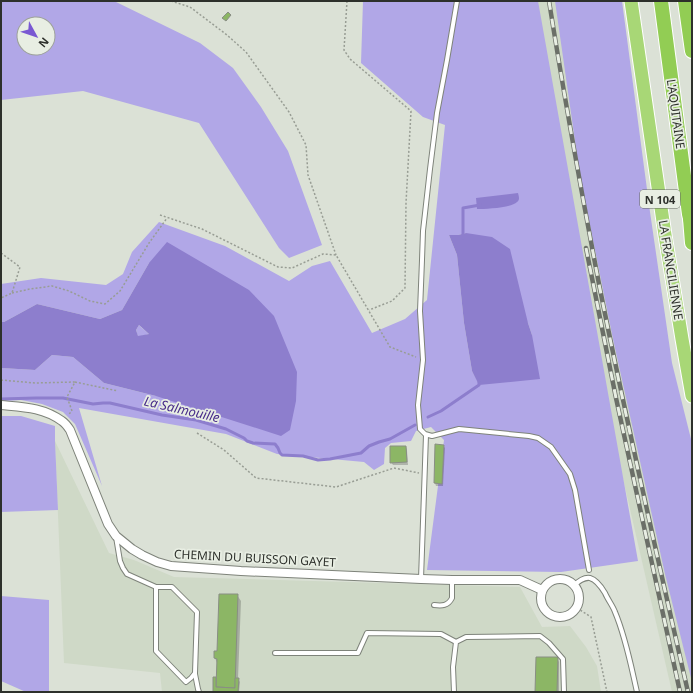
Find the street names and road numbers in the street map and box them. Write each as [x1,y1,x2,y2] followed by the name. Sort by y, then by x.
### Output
[663,78,689,150] street label: L'AQUITAINE
[640,190,680,208] road number: N 104
[655,219,687,321] street label: LA FRANCILIENNE
[174,545,337,571] street label: CHEMIN DU BUISSON GAYET

